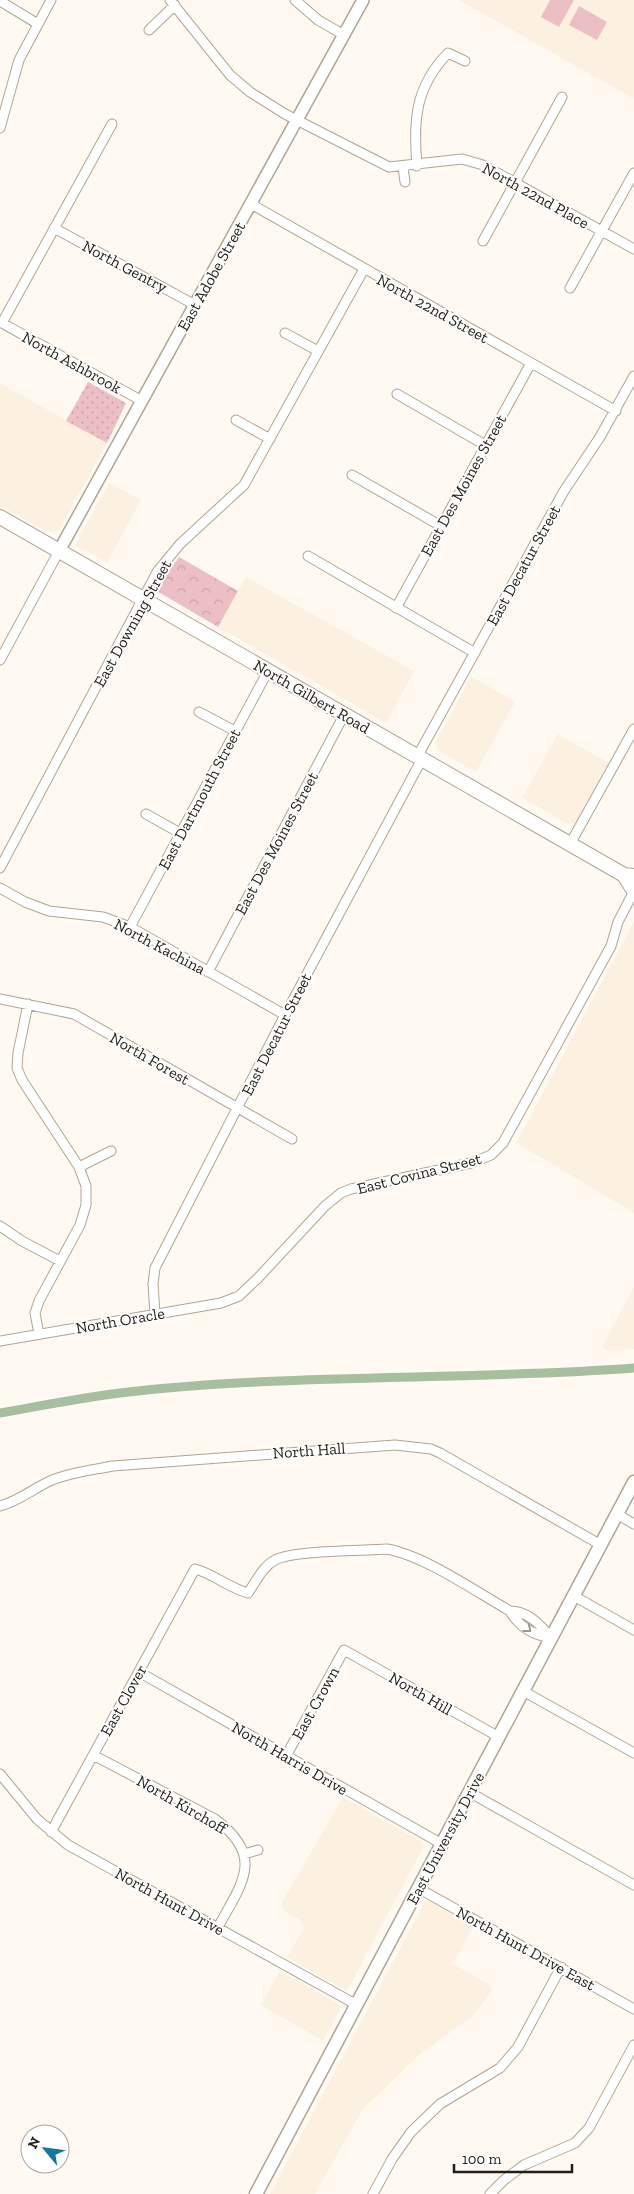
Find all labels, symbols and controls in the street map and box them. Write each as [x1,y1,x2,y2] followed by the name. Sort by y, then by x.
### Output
[479,158,592,233] street label: North 22nd Place
[173,218,249,334] street label: East Adobe Street
[79,236,171,297] street label: North Gentry
[373,270,492,347] street label: North 22nd Street
[19,327,125,398] street label: North Ashbrook
[417,411,510,559] street label: East Des Moines Street
[482,502,564,629] street label: East Decatur Street
[90,556,175,690] street label: East Downing Street
[250,655,374,738] street label: North Gilbert Road
[154,725,245,873] street label: East Dartmouth Street
[231,768,322,918] street label: East Des Moines Street
[111,914,209,979] street label: North Kachina
[237,970,316,1099] street label: East Decatur Street
[107,1028,193,1089] street label: North Forest
[355,1149,483,1198] street label: East Covina Street
[74,1303,166,1338] street label: North Oracle
[272,1438,346,1463] street label: North Hall
[522,1624,531,1632] one-way arrow
[96,1661,151,1739] street label: East Clover
[288,1663,344,1743] street label: East Crown
[386,1668,456,1719] street label: North Hill
[228,1718,351,1799] street label: North Harris Drive
[403,1769,488,1908] street label: East University Drive
[133,1771,231,1838] street label: North Kirchoff
[112,1864,228,1939] street label: North Hunt Drive
[453,1902,598,1994] street label: North Hunt Drive East
[20,2124,70,2174] north arrow
[24,2134,44,2152] text: N
[454,2142,572,2174] scale bar
[462,2150,501,2168] text: 100 m

